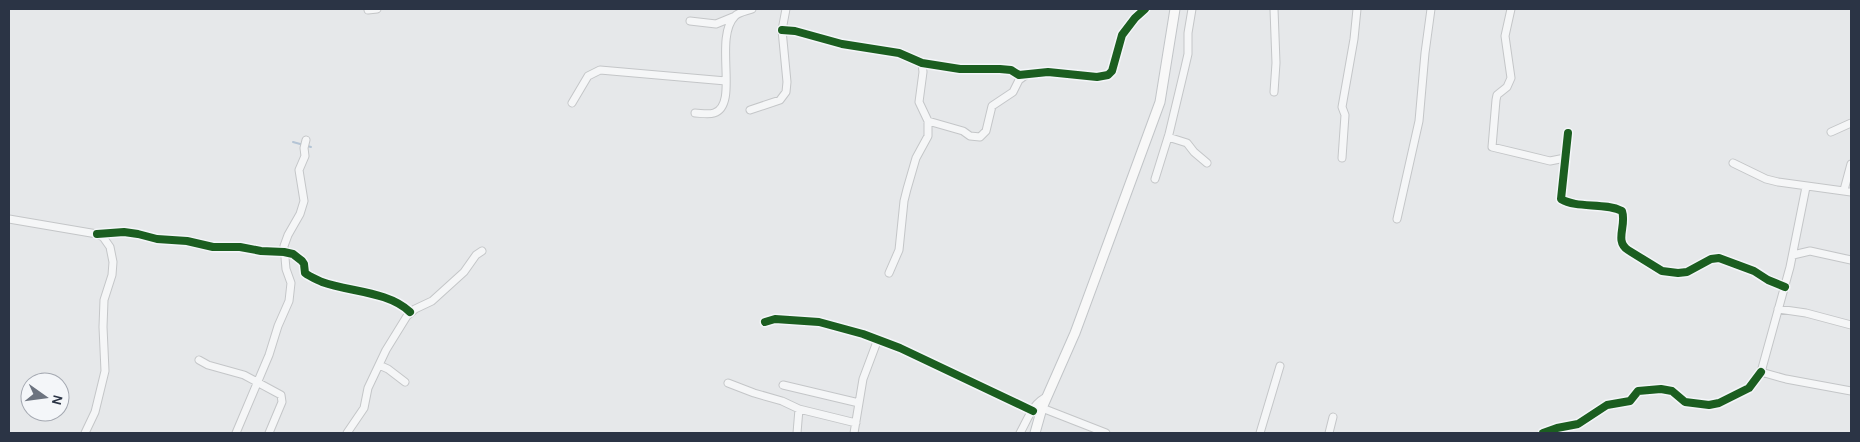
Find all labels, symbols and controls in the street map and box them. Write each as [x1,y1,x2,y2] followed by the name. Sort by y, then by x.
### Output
[20,372,70,422] north arrow
[48,393,67,407] text: N

